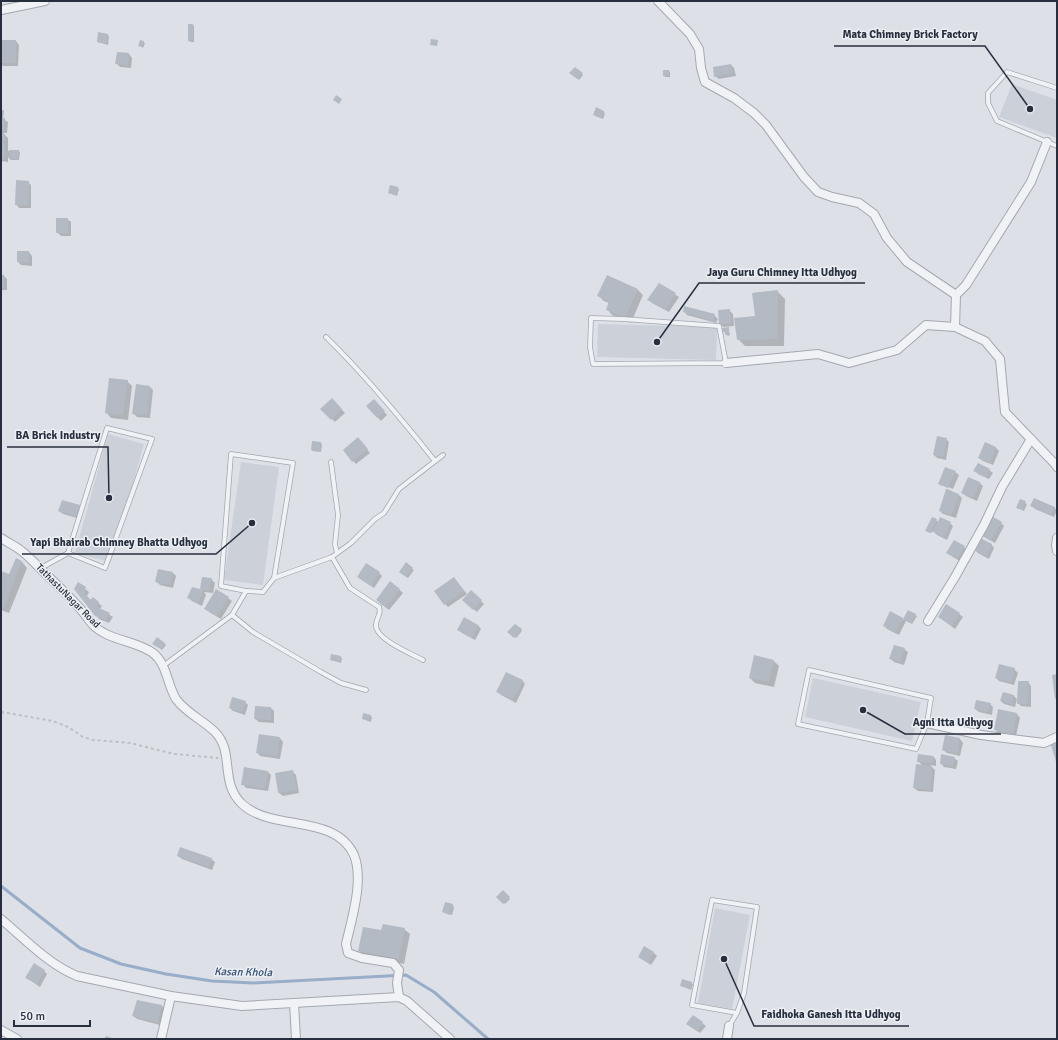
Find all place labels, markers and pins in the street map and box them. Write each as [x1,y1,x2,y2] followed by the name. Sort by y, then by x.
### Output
[834,23,985,46] callout: Mata Chimney Brick Factory
[699,260,865,283] callout: Jaya Guru Chimney Itta Udhyog
[7,424,108,447] callout: BA Brick Industry
[22,531,216,554] callout: Yapi Bhairab Chimney Bhatta Udhyog
[905,711,1001,734] callout: Agni Itta Udhyog
[754,1003,909,1026] callout: Faidhoka Ganesh Itta Udhyog

